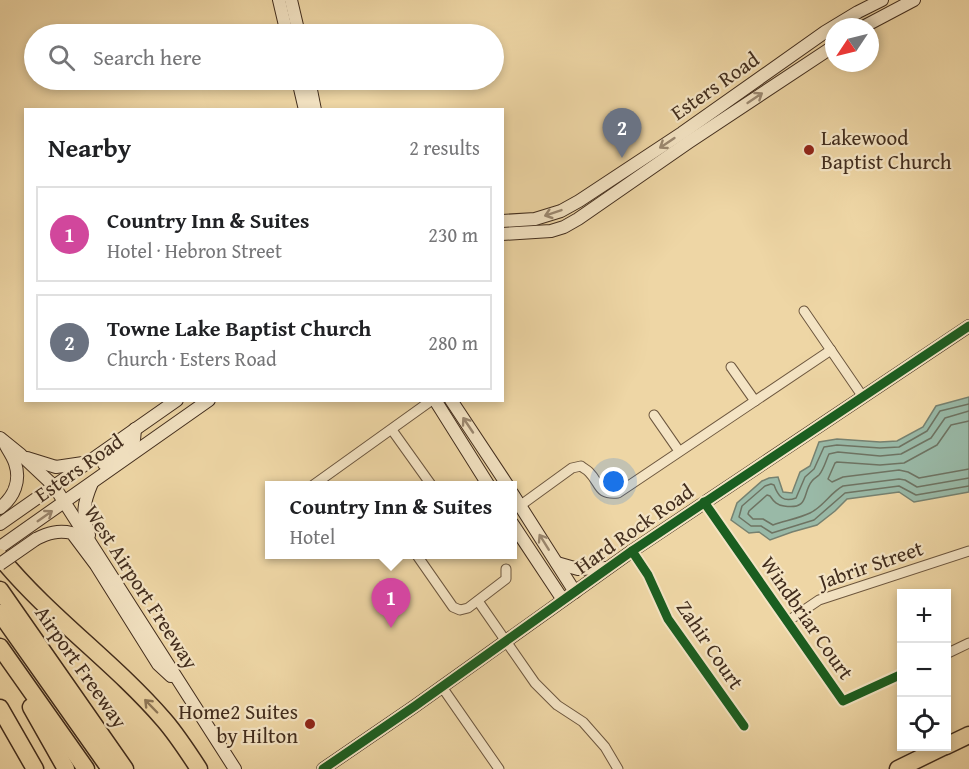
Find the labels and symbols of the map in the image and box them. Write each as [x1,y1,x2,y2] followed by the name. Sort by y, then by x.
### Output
[825,18,879,72] north arrow
[664,43,766,127] street label: Esters Road
[746,92,763,104] one-way arrow
[602,108,642,158] pin: 2
[821,122,952,177] place label: Lakewood Baptist Church
[659,137,675,149] one-way arrow
[802,143,816,157] marker: Lakewood Baptist Church
[544,209,563,220] one-way arrow
[462,418,474,434] one-way arrow
[28,425,130,509] street label: Esters Road
[599,467,628,496] your location
[568,476,700,581] street label: Hard Rock Road
[79,500,203,674] street label: West Airport Freeway
[36,510,52,522] one-way arrow
[812,532,928,598] street label: Jabrir Street
[538,534,550,551] one-way arrow
[753,549,862,686] street label: Windbriar Court
[372,578,410,628] pin: 1
[669,594,752,696] street label: Zahir Court
[30,601,132,733] street label: Airport Freeway
[178,696,298,751] place label: Home2 Suites by Hilton
[144,699,158,714] one-way arrow
[303,717,317,731] marker: Home2 Suites by Hilton

